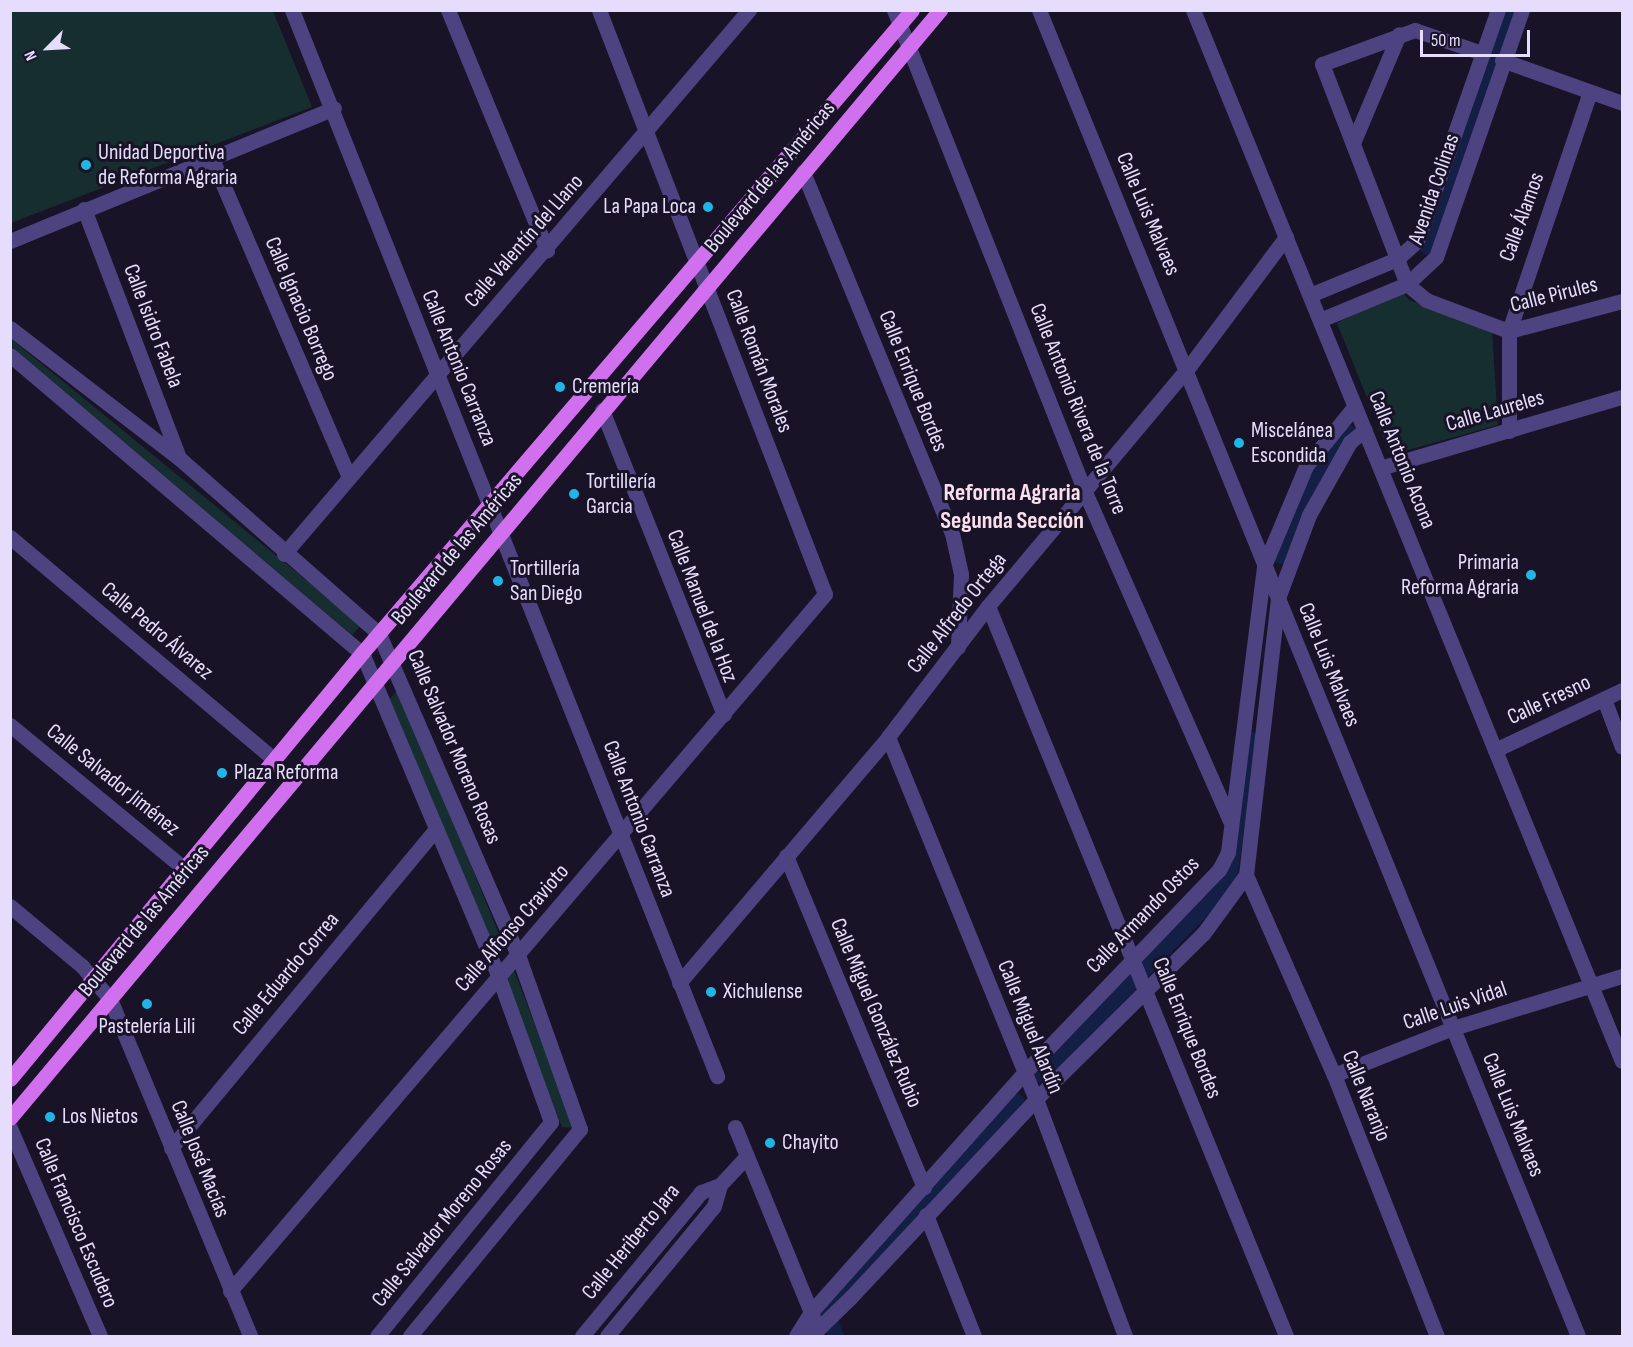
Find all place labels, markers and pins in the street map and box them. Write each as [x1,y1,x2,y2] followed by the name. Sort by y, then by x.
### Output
[98,139,237,190] place label: Unidad Deportiva de Reforma Agraria
[79,158,93,172] marker: Unidad Deportiva de Reforma Agraria
[603,194,696,220] place label: La Papa Loca
[701,200,715,214] marker: La Papa Loca
[572,374,639,400] place label: Cremería
[553,380,567,394] marker: Cremería
[1251,417,1333,469] place label: Miscelánea Escondida
[1232,436,1246,450] marker: Miscelánea Escondida
[586,468,656,520] place label: Tortillería Garcia
[567,487,581,501] marker: Tortillería Garcia
[1401,549,1519,600] place label: Primaria Reforma Agraria
[510,555,582,606] place label: Tortillería San Diego
[1524,568,1538,582] marker: Primaria Reforma Agraria
[491,574,505,588] marker: Tortillería San Diego
[234,760,338,786] place label: Plaza Reforma
[215,766,229,780] marker: Plaza Reforma
[723,979,803,1005] place label: Xichulense
[704,985,718,999] marker: Xichulense
[140,997,154,1011] marker: Pastelería Lili
[99,1014,195,1040] place label: Pastelería Lili
[62,1104,138,1130] place label: Los Nietos
[43,1110,57,1124] marker: Los Nietos
[782,1130,839,1156] place label: Chayito
[763,1136,777,1150] marker: Chayito

